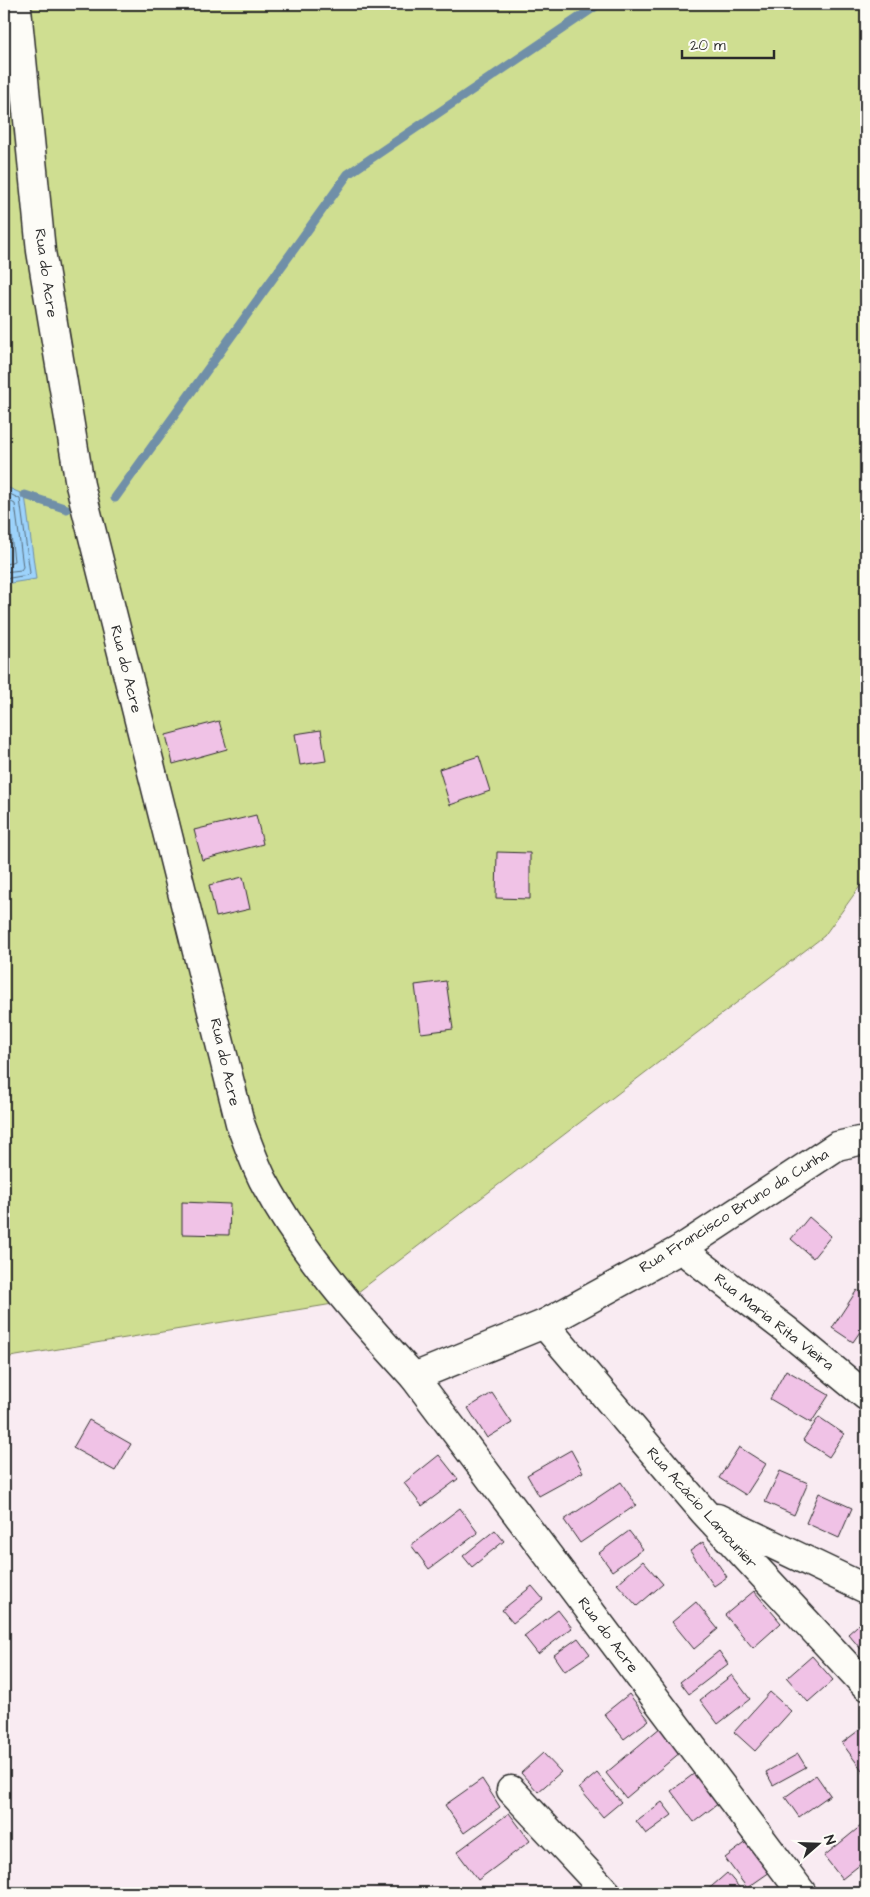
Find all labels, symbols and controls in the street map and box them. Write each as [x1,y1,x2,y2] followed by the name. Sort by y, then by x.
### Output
[682,28,775,60] scale bar
[690,35,726,56] text: 20 m
[29,227,63,319] street label: Rua do Acre
[105,623,147,715] street label: Rua do Acre
[205,1016,245,1108] street label: Rua do Acre
[635,1144,833,1278] street label: Rua Francisco Bruno da Cunha
[710,1269,839,1376] street label: Rua Maria Rita Vieira
[642,1443,762,1573] street label: Rua Acácio Lamounier
[573,1593,643,1677] street label: Rua do Acre
[792,1820,842,1870] north arrow
[818,1832,840,1848] text: N

